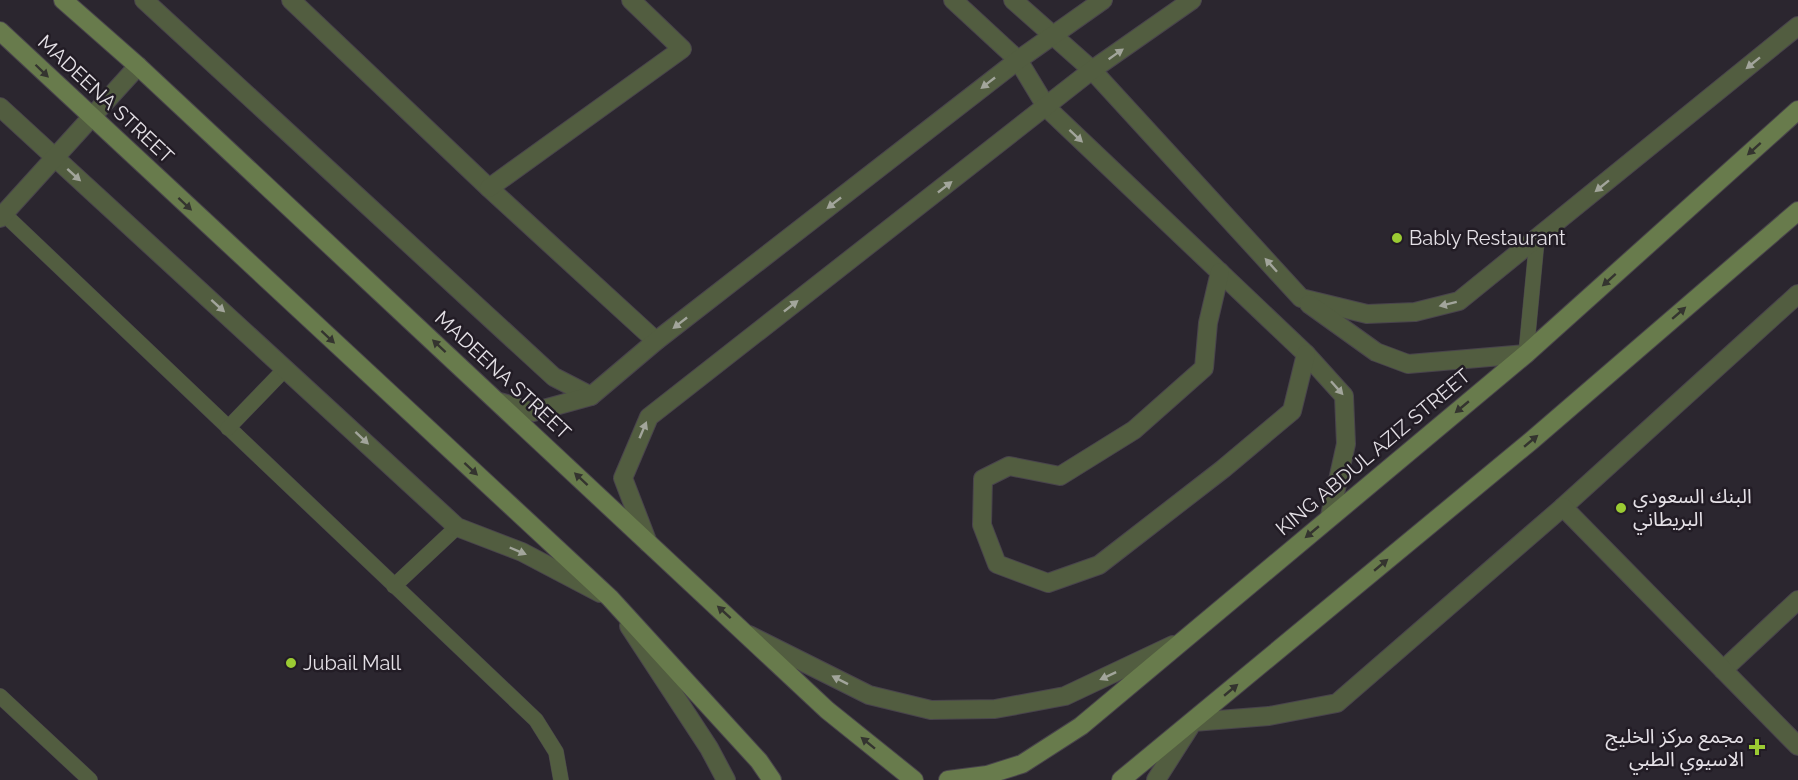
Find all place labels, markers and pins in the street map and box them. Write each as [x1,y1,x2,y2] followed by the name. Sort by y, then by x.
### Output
[1409,226,1566,250] place label: Bably Restaurant
[1390,231,1404,245] marker: Bably Restaurant
[1633,484,1752,535] place label: البنك السعودي البريطاني
[1614,501,1628,515] marker: البنك السعودي البريطاني
[303,651,402,675] place label: Jubail Mall
[284,656,298,670] marker: Jubail Mall
[1605,724,1744,775] place label: مجمع مرکز الخلیج الاسیوي الطبي
[1748,738,1766,756] marker: مجمع مرکز الخلیج الاسیوي الطبي

